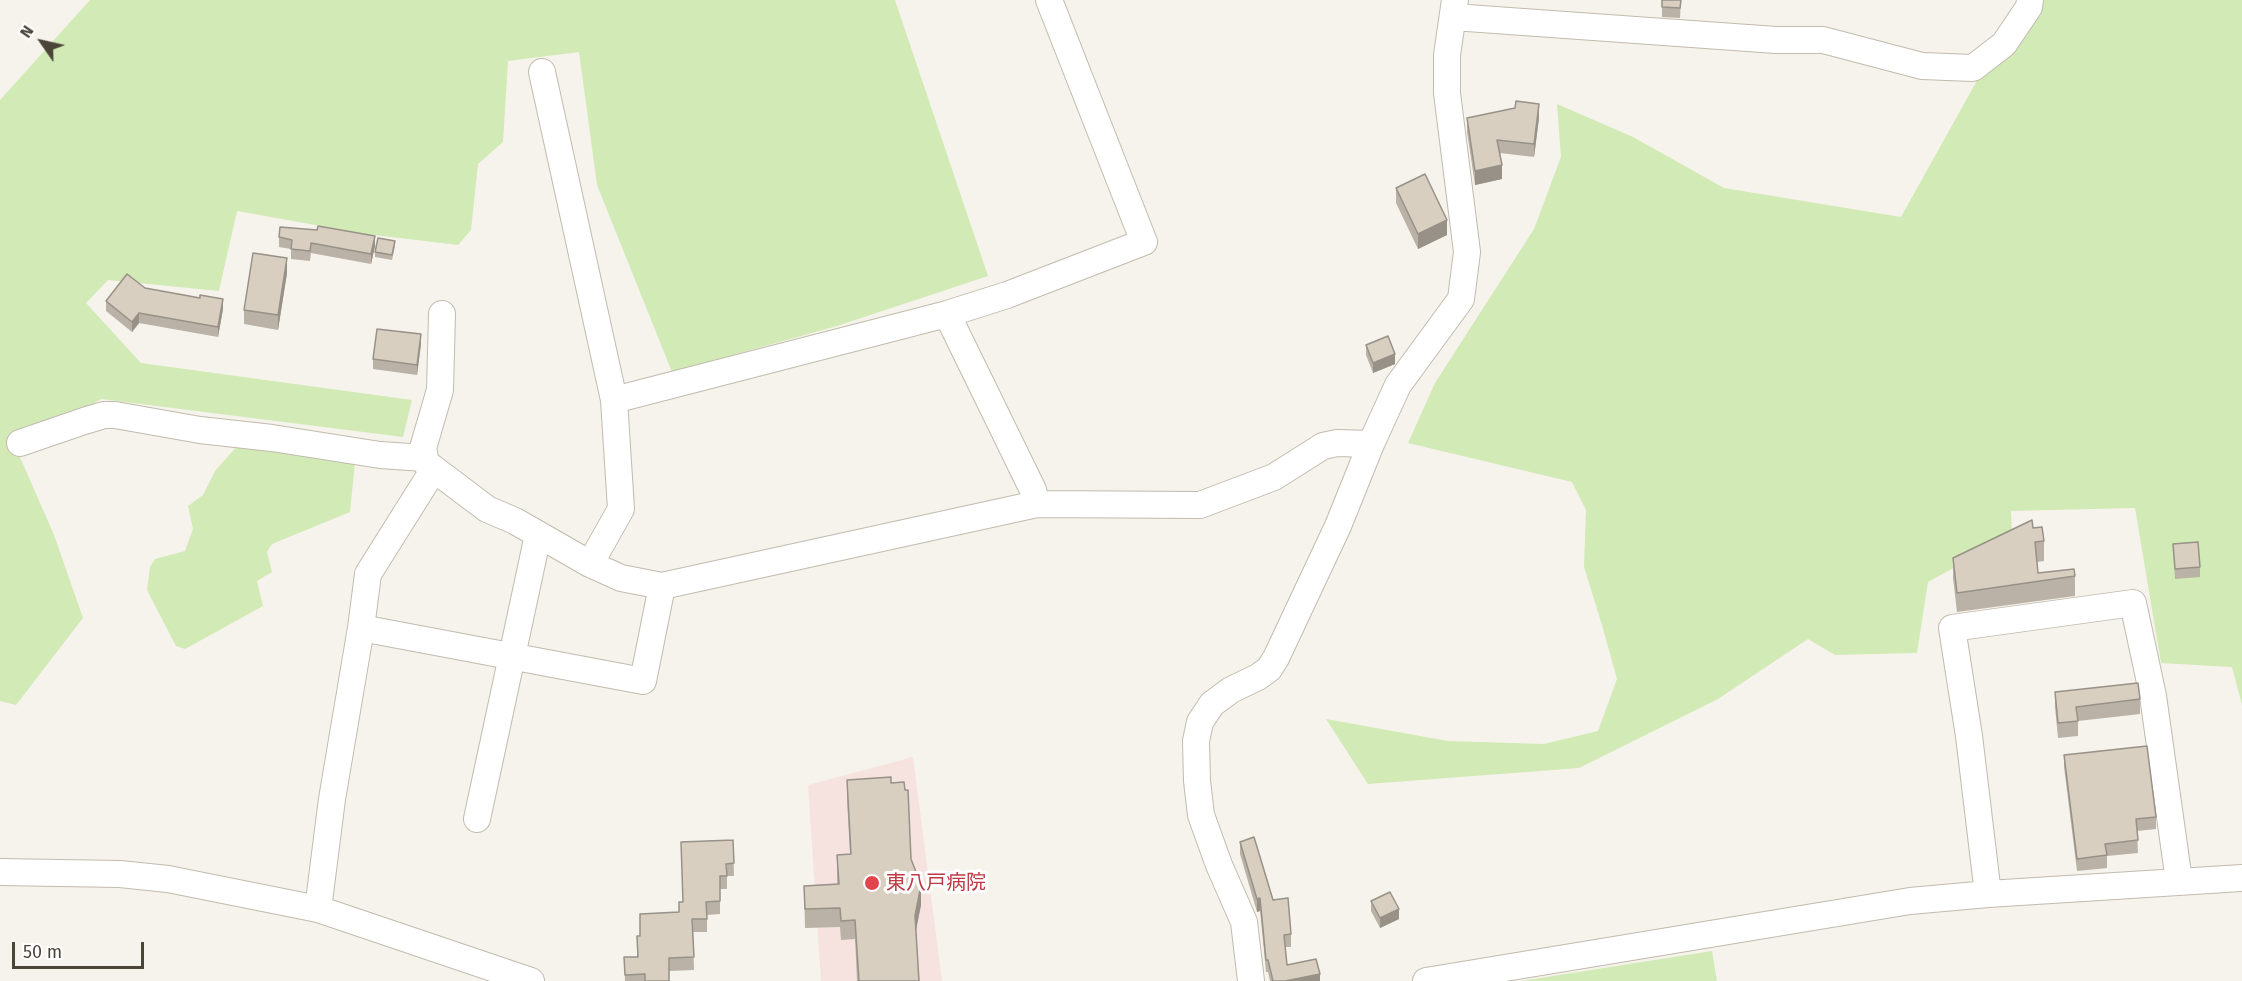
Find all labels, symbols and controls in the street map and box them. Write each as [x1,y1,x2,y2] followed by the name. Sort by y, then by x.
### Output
[12,12,72,72] north arrow
[16,22,38,41] text: N
[886,871,986,895] place label: 東八戸病院
[863,874,881,892] marker: 東八戸病院
[15,930,147,968] scale bar
[23,941,62,963] text: 50 m

